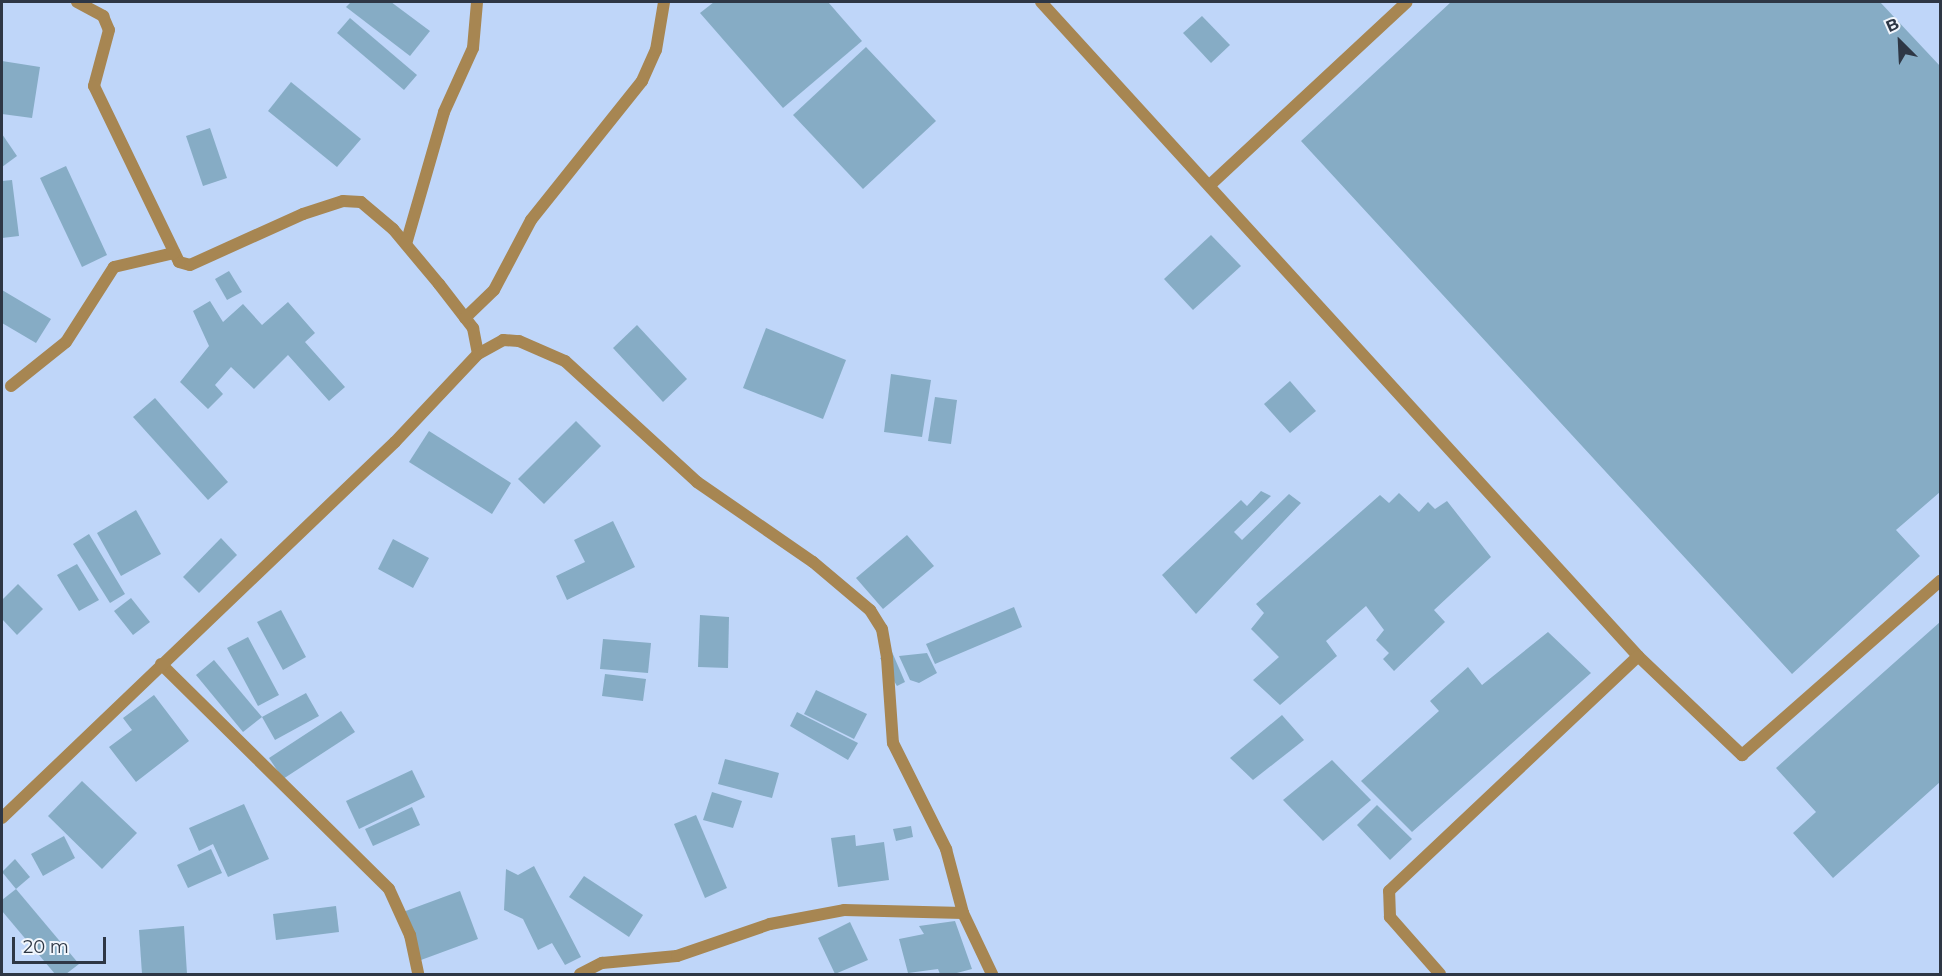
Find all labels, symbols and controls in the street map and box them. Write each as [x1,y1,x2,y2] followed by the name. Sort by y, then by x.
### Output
[1870,12,1930,72] north arrow
[1883,14,1902,36] text: B
[15,925,110,963] scale bar
[23,936,69,958] text: 20 m

